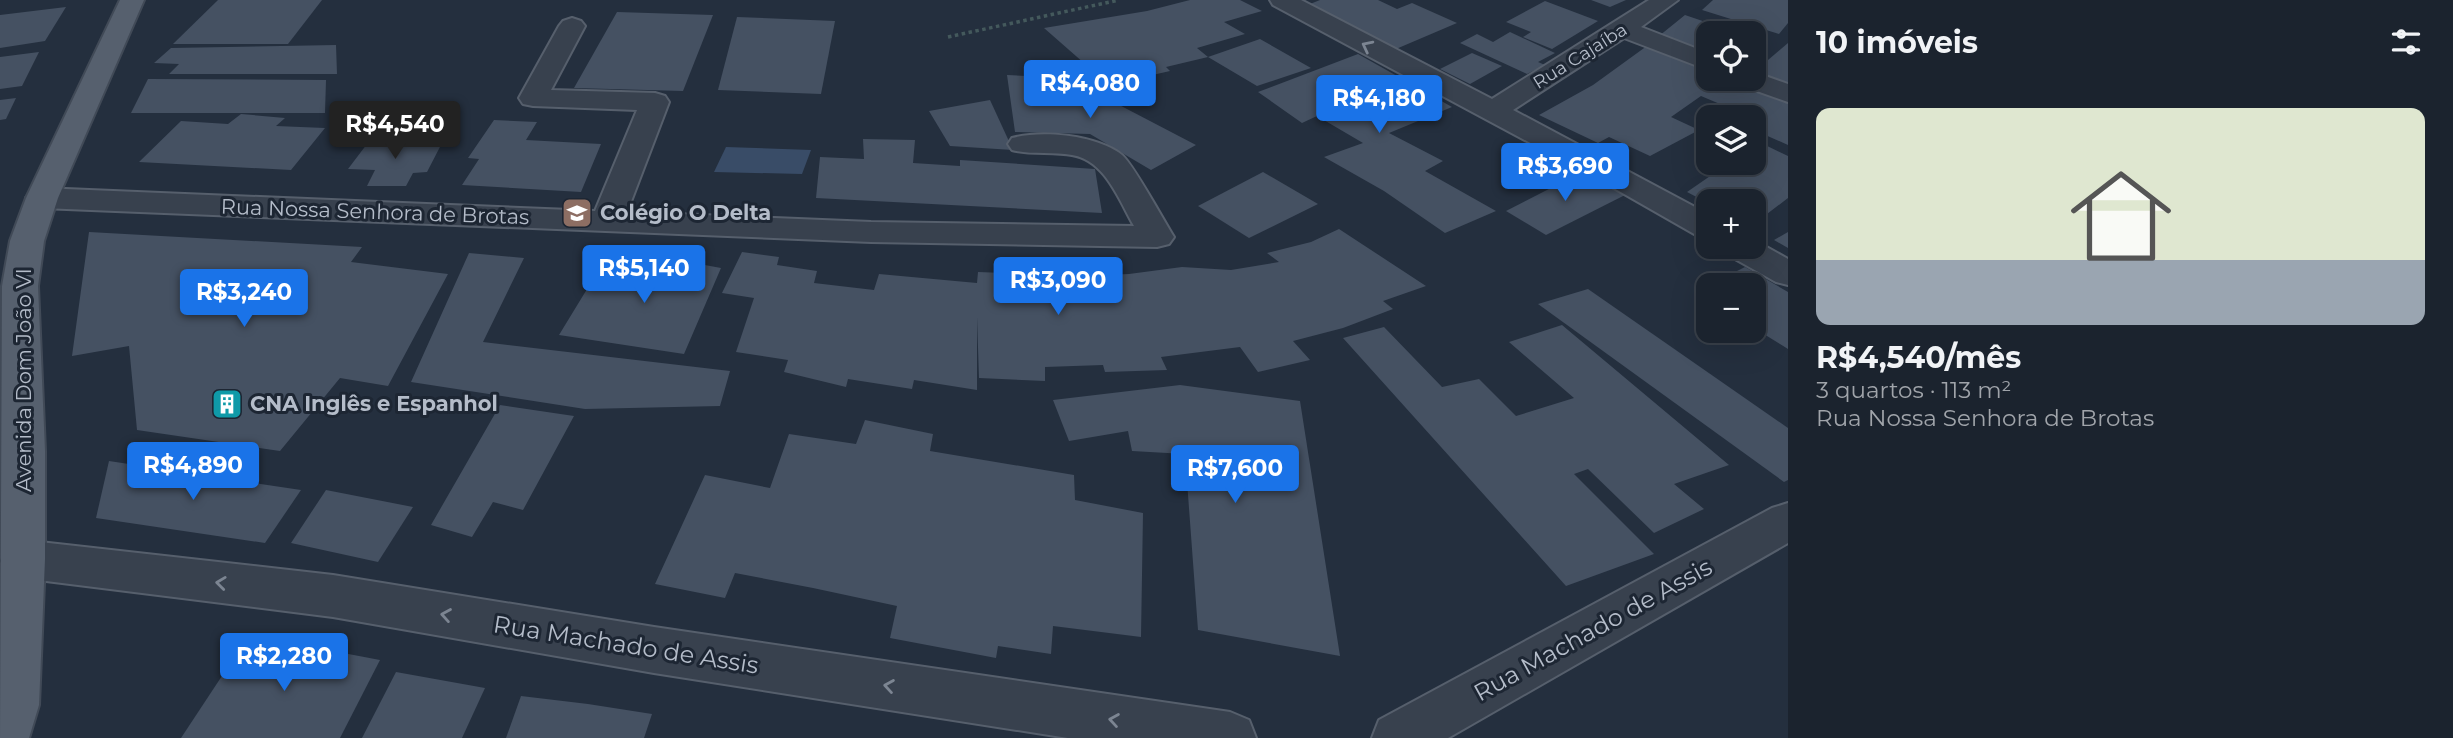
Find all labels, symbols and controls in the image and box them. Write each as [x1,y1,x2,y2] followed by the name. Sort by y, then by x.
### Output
[1529,18,1631,94] street label: Rua Cajaíba
[1696,21,1766,343] map controls
[1696,21,1766,91] button: locate
[2387,23,2425,61] icon: filters
[1816,24,1978,61] text: 10 imóveis
[1362,41,1374,55] one-way arrow
[1025,60,1155,120] pin: R$4,080
[1040,69,1140,97] text: R$4,080
[1314,76,1444,135] pin: R$4,180
[1332,84,1426,112] text: R$4,180
[330,102,460,161] pin: R$4,540
[1696,105,1766,175] button: layers
[345,110,445,138] text: R$4,540
[1500,144,1630,203] pin: R$3,690
[1517,152,1613,180] text: R$3,690
[2058,153,2184,279] icon: home
[1696,189,1766,259] button: +
[220,194,530,229] street label: Rua Nossa Senhora de Brotas
[560,196,594,230] school or university icon: Colégio O Delta
[600,200,771,225] place label: Colégio O Delta
[579,246,709,305] pin: R$5,140
[598,254,690,282] text: R$5,140
[993,258,1123,317] pin: R$3,090
[1010,266,1106,294] text: R$3,090
[11,268,36,492] street label: Avenida Dom João VI
[179,270,309,329] pin: R$3,240
[1696,273,1766,343] button: −
[196,278,292,306] text: R$3,240
[1816,339,2021,376] text: R$4,540/mês
[1816,376,2011,404] text: 3 quartos · 113 m²
[210,387,244,421] building icon: CNA Inglês e Espanhol
[250,391,498,416] place label: CNA Inglês e Espanhol
[1816,404,2154,432] text: Rua Nossa Senhora de Brotas
[128,442,258,502] pin: R$4,890
[1170,446,1300,505] pin: R$7,600
[143,451,243,479] text: R$4,890
[1187,454,1283,482] text: R$7,600
[1469,552,1717,707] street label: Rua Machado de Assis
[216,575,227,590] one-way arrow
[441,608,452,623] one-way arrow
[491,609,761,680] street label: Rua Machado de Assis
[219,634,349,693] pin: R$2,280
[236,642,332,670] text: R$2,280
[883,679,895,694] one-way arrow
[1108,713,1120,728] one-way arrow

